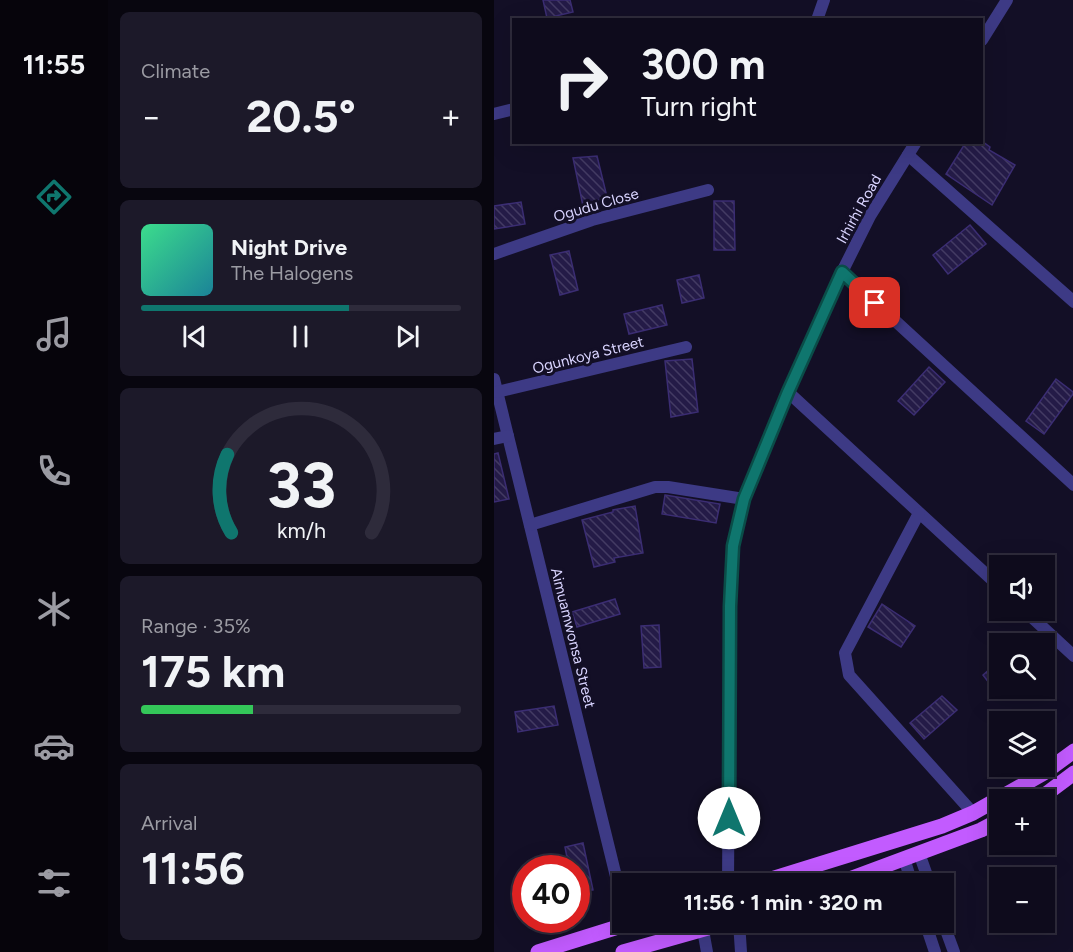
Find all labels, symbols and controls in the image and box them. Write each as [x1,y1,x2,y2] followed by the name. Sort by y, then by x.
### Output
[641,39,765,90] text: 300 m
[542,42,620,120] icon: right
[23,48,85,81] text: 11:55
[141,59,210,83] text: Climate
[246,89,356,143] text: 20.5°
[641,90,757,123] text: Turn right
[141,97,162,136] text: −
[440,97,461,136] text: +
[833,171,885,247] street label: Irhirhi Road
[33,176,75,218] icon: directions
[551,184,641,226] street label: Ogudu Close
[231,234,347,261] text: Night Drive
[231,261,353,285] text: The Halogens
[849,277,900,328] pin
[858,286,891,319] icon: arrive
[33,313,75,355] icon: music
[178,320,211,353] icon: previous
[284,320,317,353] icon: pause
[391,320,424,353] icon: next
[531,332,646,378] street label: Ogunkoya Street
[266,448,336,523] text: 33
[33,450,75,492] icon: phone
[277,518,325,543] text: km/h
[989,555,1055,933] map controls
[989,555,1055,621] button: sound
[547,566,599,710] street label: Aimuamwonsa Street
[33,588,75,630] icon: climate
[141,614,251,638] text: Range · 35%
[989,633,1055,699] button: search
[141,644,285,698] text: 175 km
[989,711,1055,777] button: layers
[33,725,75,767] icon: car
[697,786,761,850] position arrow
[989,789,1055,855] button: +
[141,811,197,835] text: Arrival
[141,841,245,895] text: 11:56
[512,855,590,933] speed limit sign: 40
[33,862,75,904] icon: filters
[989,867,1055,933] button: −
[684,889,882,916] text: 11:56 · 1 min · 320 m

